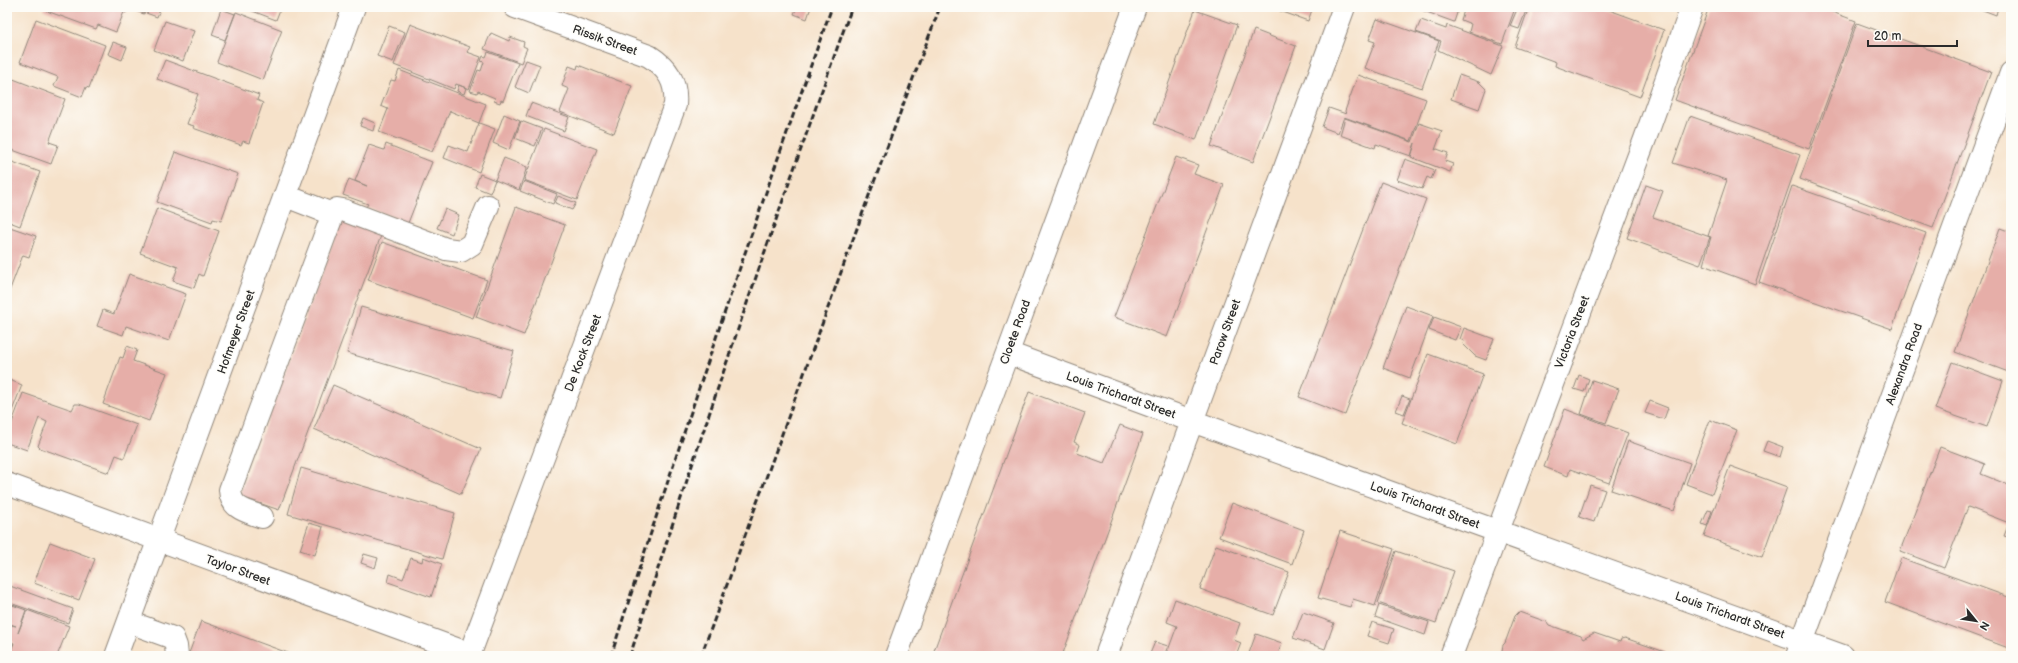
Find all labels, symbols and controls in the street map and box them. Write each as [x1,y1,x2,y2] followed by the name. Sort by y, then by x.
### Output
[570,22,640,59] street label: Rissik Street
[1868,22,1957,48] scale bar
[1874,29,1901,44] text: 20 m
[214,288,259,376] street label: Hofmeyer Street
[1552,293,1593,371] street label: Victoria Street
[1207,297,1244,367] street label: Parow Street
[997,298,1034,367] street label: Cloete Road
[562,312,605,394] street label: De Kock Street
[1883,321,1926,407] street label: Alexandra Road
[1064,369,1178,422] street label: Louis Trichardt Street
[1368,479,1482,532] street label: Louis Trichardt Street
[203,552,273,589] street label: Taylor Street
[1673,589,1787,642] street label: Louis Trichardt Street
[1956,601,1996,641] north arrow
[1977,619,1992,633] text: N

